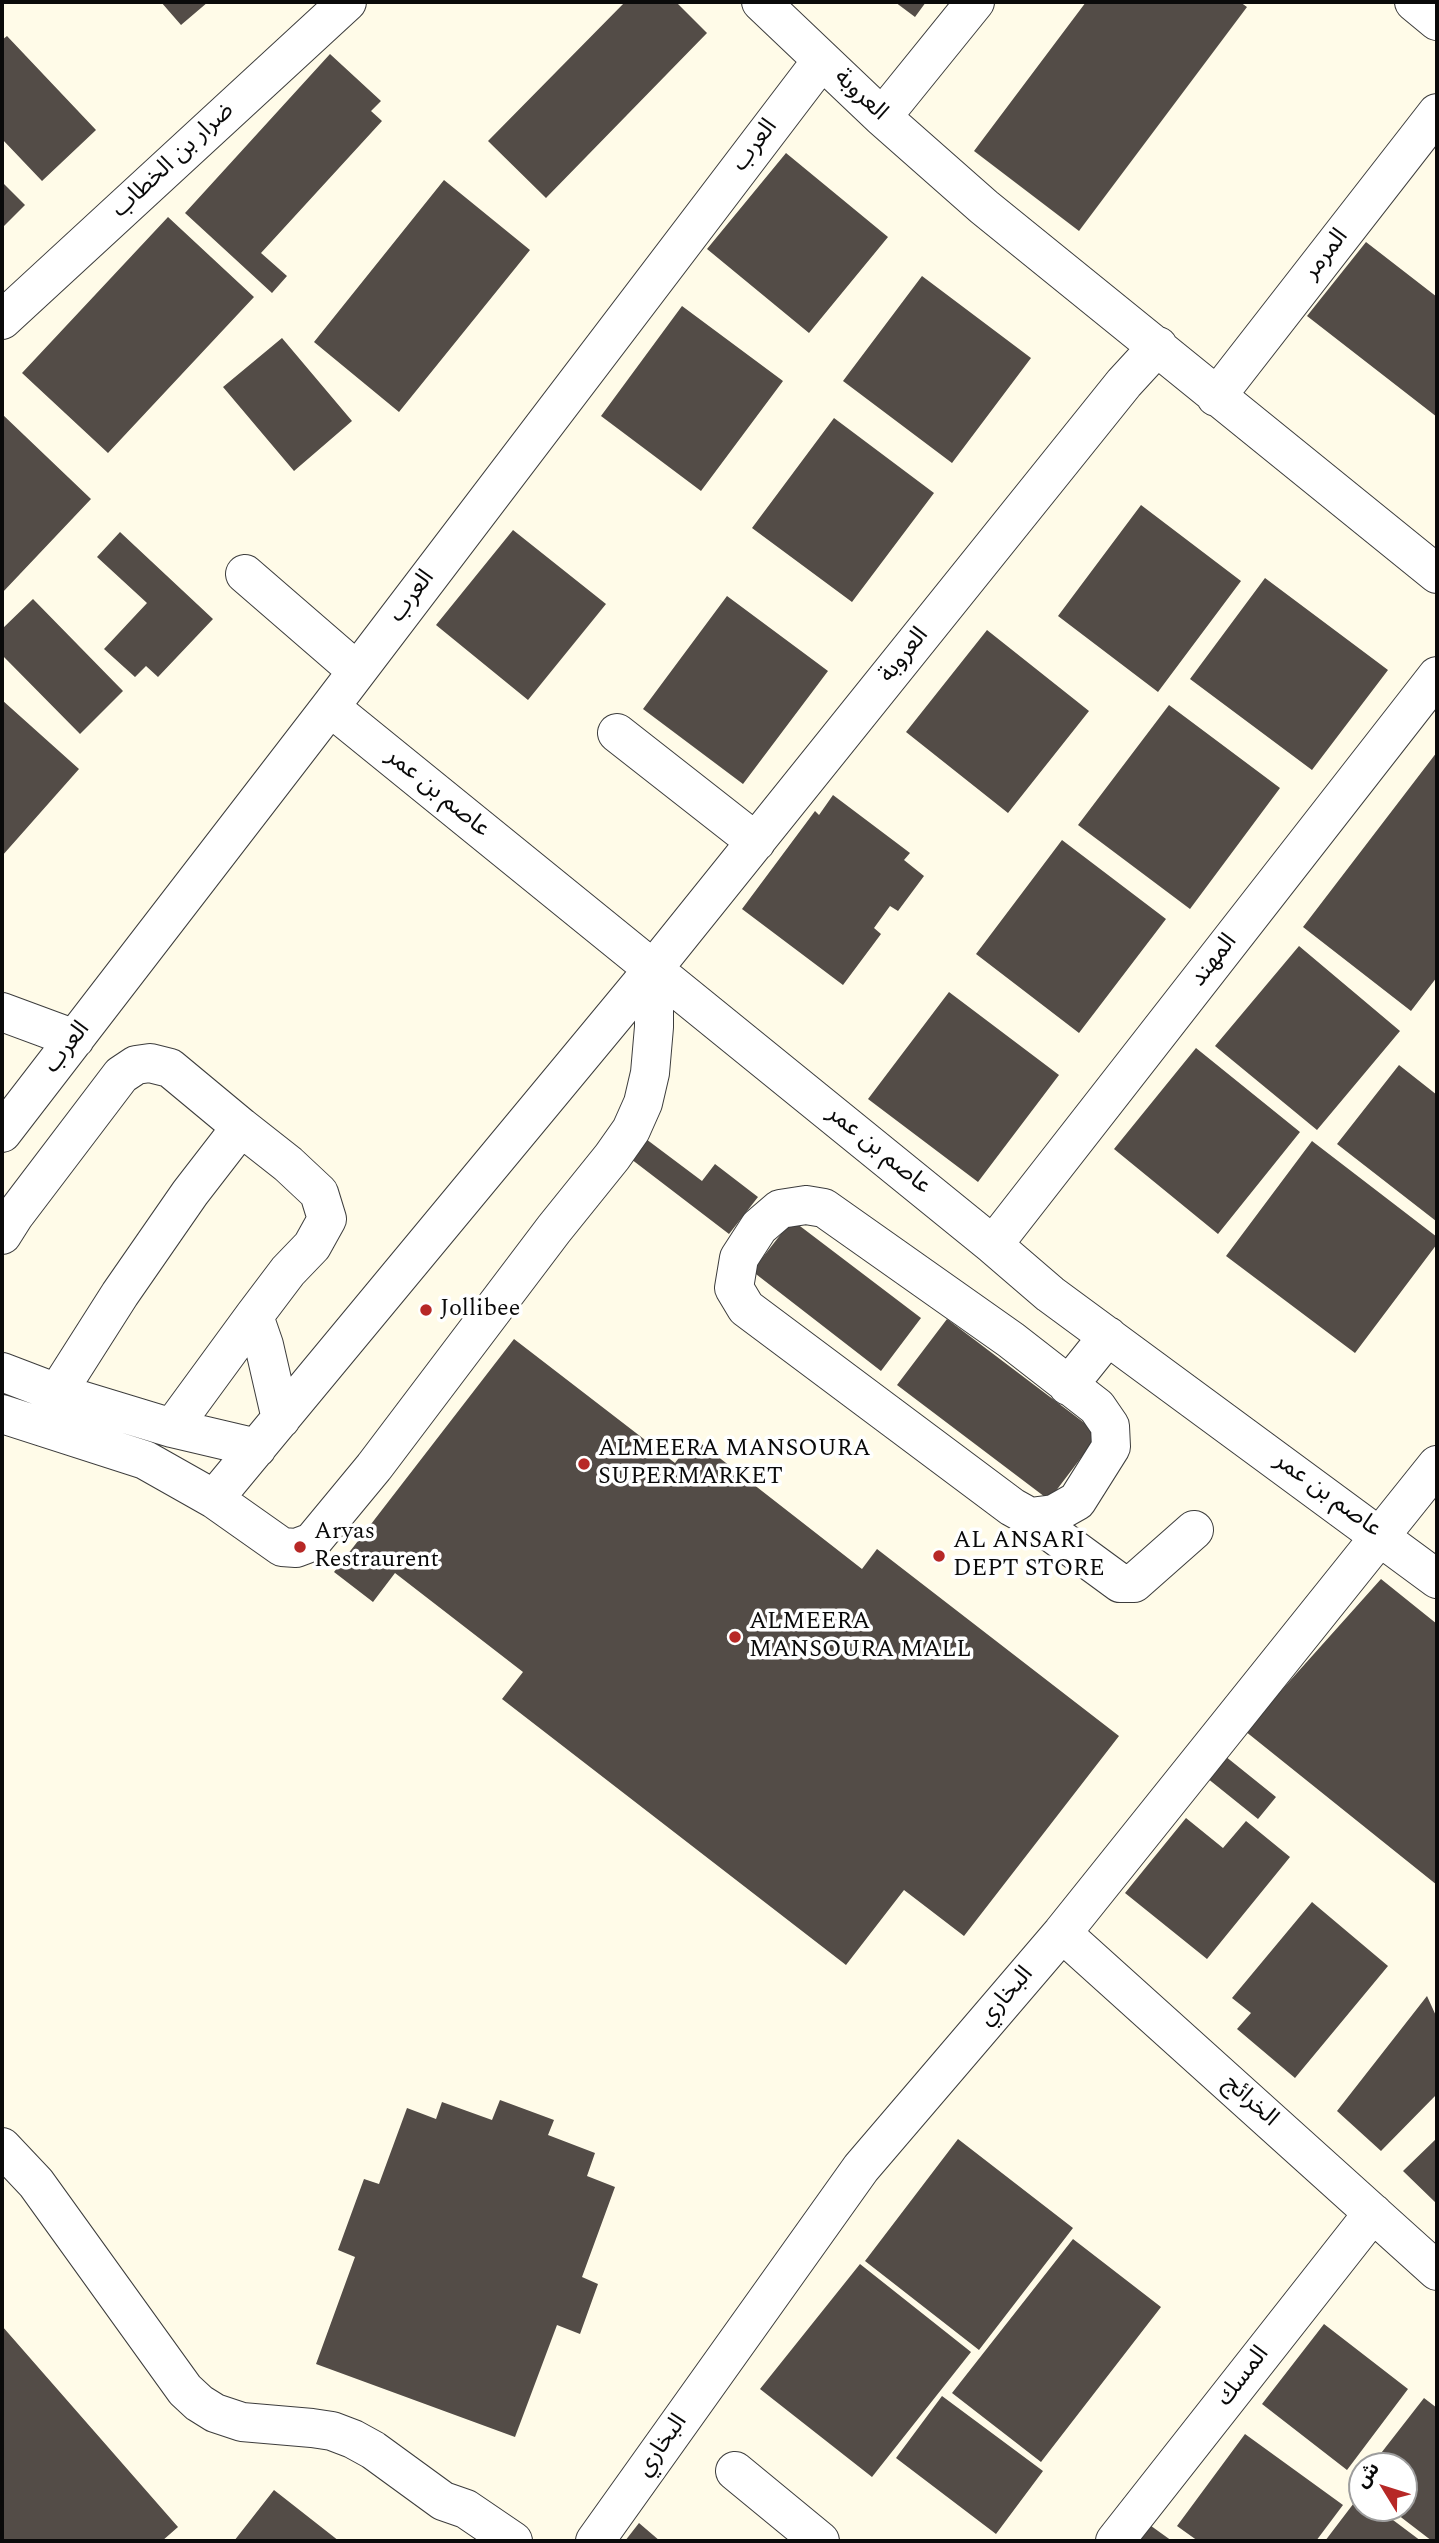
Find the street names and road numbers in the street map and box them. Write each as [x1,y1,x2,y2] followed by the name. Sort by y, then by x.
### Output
[827,64,893,128] street label: العروبة
[107,97,241,225] street label: ضرار بن الخطاب
[727,114,785,178] street label: العرب
[1298,224,1356,286] street label: المرمر
[384,565,442,629] street label: العرب
[874,623,936,689] street label: العروبة
[379,743,495,845] street label: عاصم بن عمر
[1185,929,1245,993] street label: المهند
[39,1016,97,1080] street label: العرب
[820,1100,936,1202] street label: عاصم بن عمر
[1268,1447,1386,1545] street label: عاصم بن عمر
[973,1961,1041,2033] street label: البخاري
[1217,2070,1283,2134] street label: الخرائج
[1212,2341,1276,2413] street label: المسك
[631,2409,695,2483] street label: البخاري

